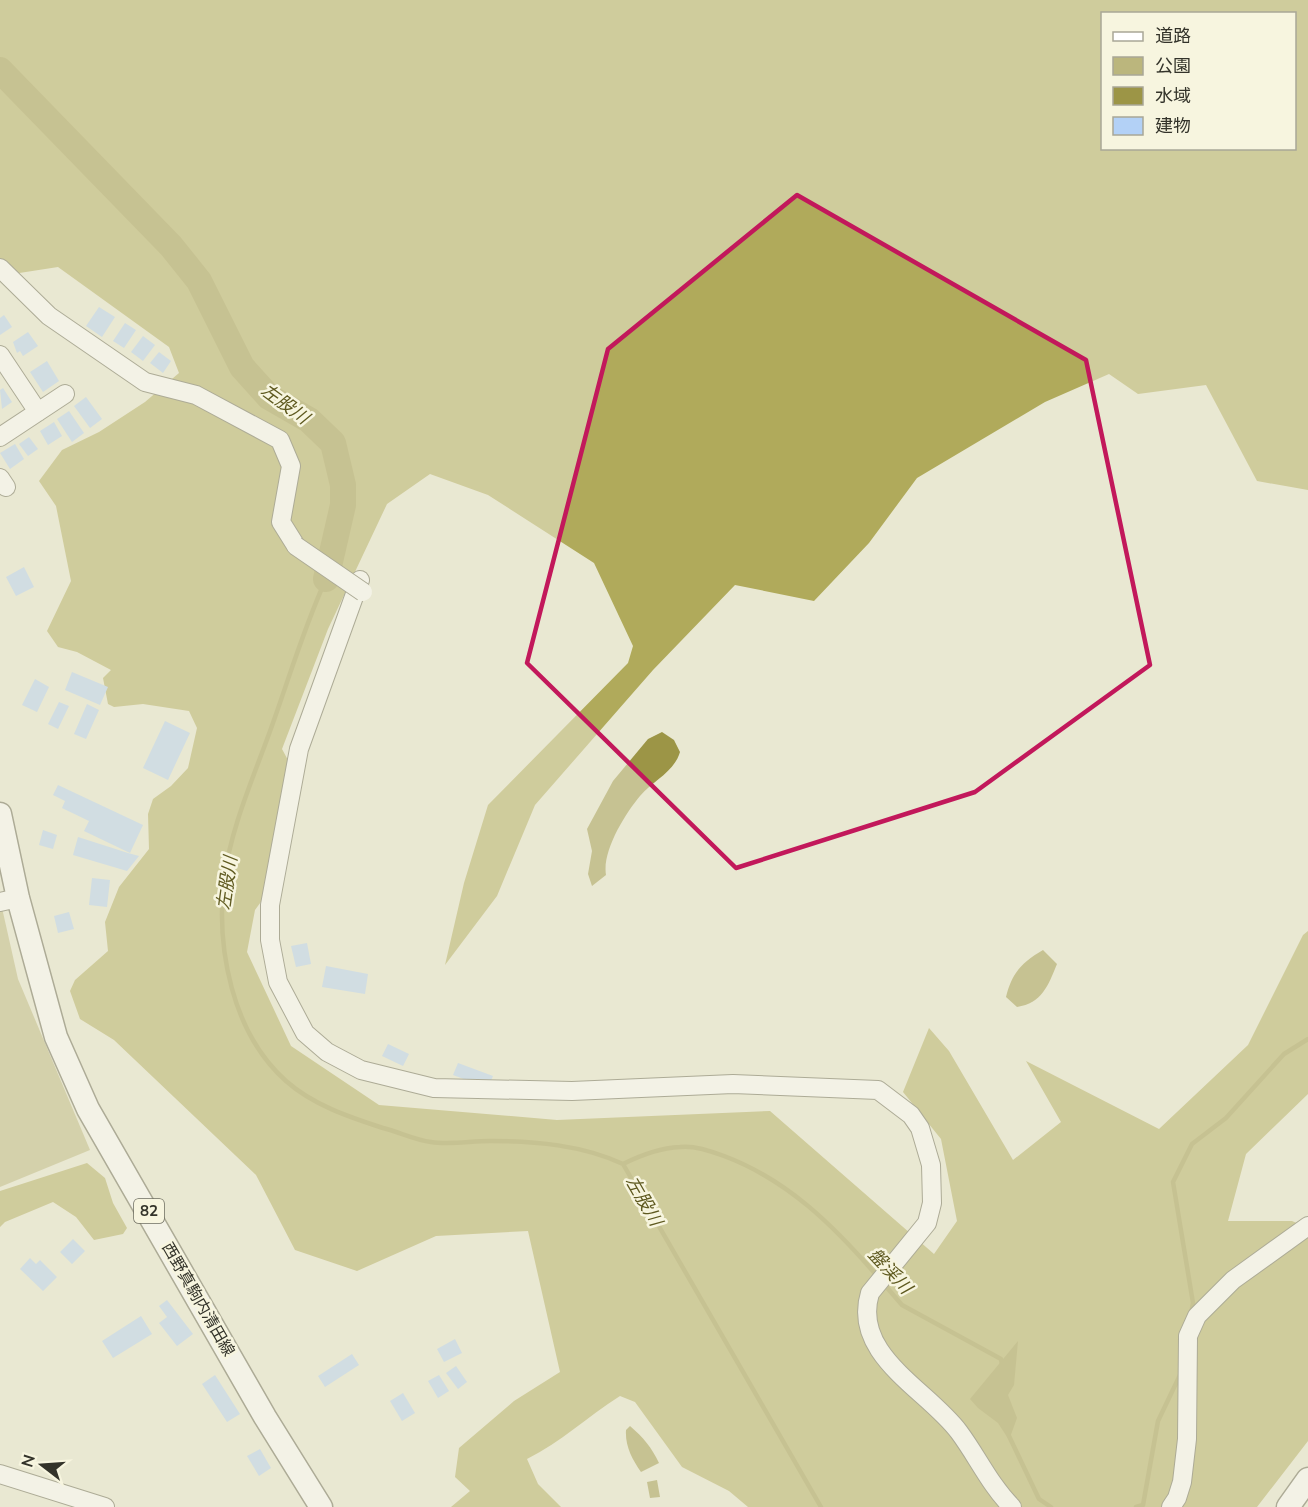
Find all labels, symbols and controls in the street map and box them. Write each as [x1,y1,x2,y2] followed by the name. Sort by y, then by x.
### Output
[1101,12,1296,150] legend
[1155,24,1191,47] text: 道路
[1155,54,1191,77] text: 公園
[1155,84,1191,107] text: 水域
[1155,114,1191,137] text: 建物
[257,378,316,430] water label: 左股川
[211,853,242,911] water label: 左股川
[621,1172,669,1232] water label: 左股川
[134,1199,164,1223] road number: 82
[158,1239,240,1359] street label: 西野真駒内清田線
[864,1243,919,1300] water label: 盤渓川
[12,1435,72,1495] north arrow
[16,1452,39,1469] text: N

